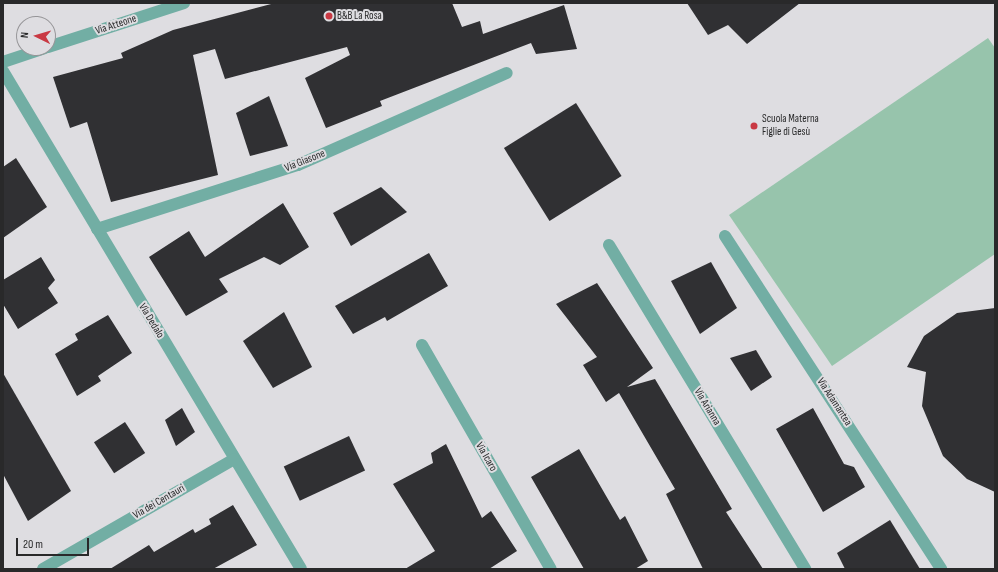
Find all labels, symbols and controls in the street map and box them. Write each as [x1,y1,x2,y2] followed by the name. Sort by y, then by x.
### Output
[337,9,382,23] place label: B&B La Rosa
[324,11,334,21] marker: B&B La Rosa
[94,12,138,38] street label: Via Atteone
[16,16,56,56] north arrow
[18,32,31,38] text: N
[762,113,819,139] place label: Scuola Materna Figlie di Gesù
[749,121,759,131] marker: Scuola Materna Figlie di Gesù
[283,147,327,175] street label: Via Giasone
[135,301,167,341] street label: Via Dedalo
[814,376,854,428] street label: Via Adamantea
[691,386,723,428] street label: Via Arianna
[472,440,500,474] street label: Via Icaro
[131,482,187,522] street label: Via dei Centauri
[18,530,91,556] scale bar
[23,537,43,552] text: 20 m

